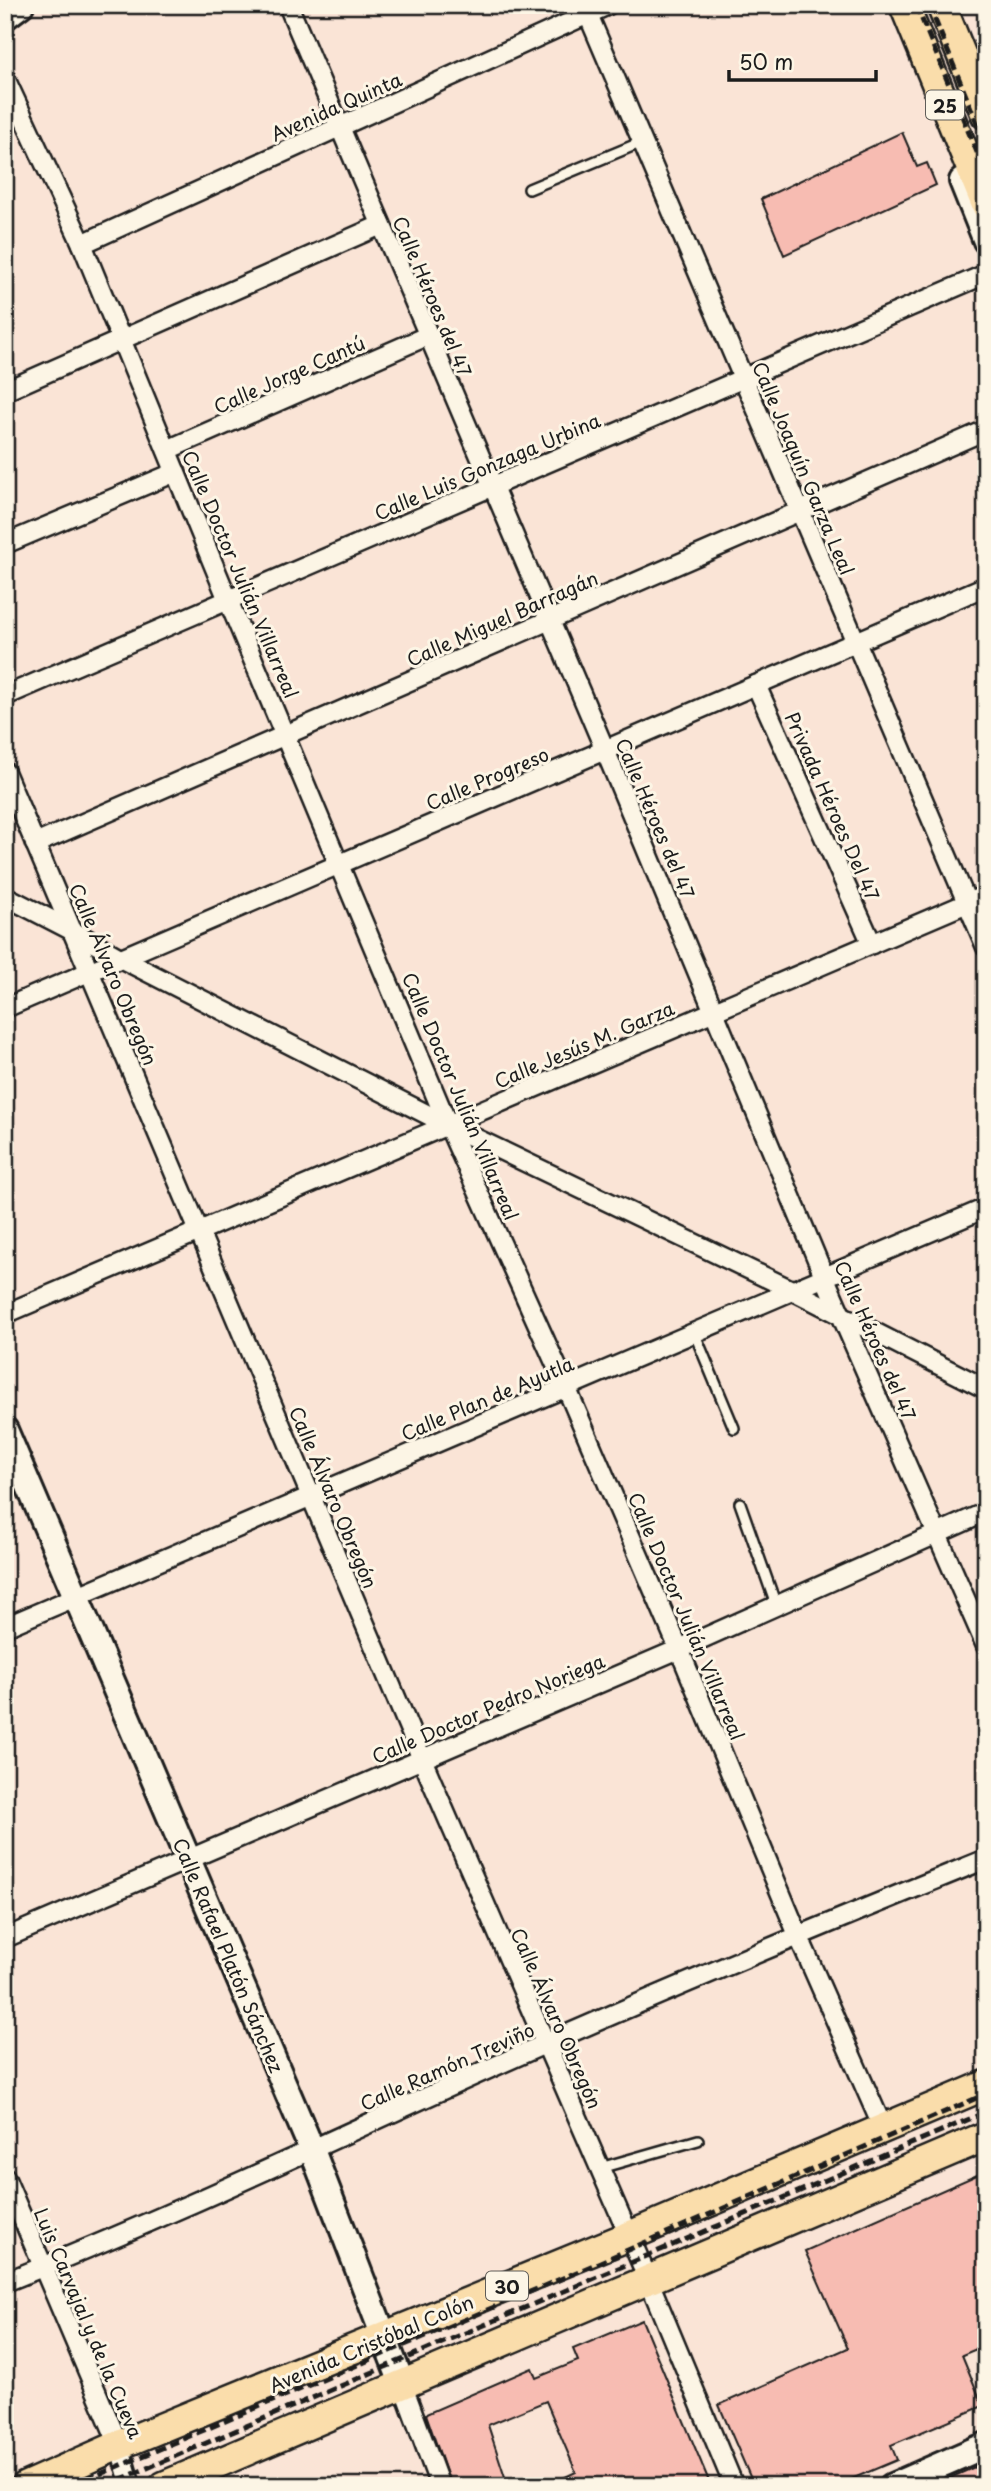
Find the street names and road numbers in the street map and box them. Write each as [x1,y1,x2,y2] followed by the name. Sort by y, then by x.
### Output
[266,64,407,147] street label: Avenida Quinta
[926,90,964,120] road number: 25
[386,211,480,381] street label: Calle Héroes del 47
[209,328,369,420] street label: Calle Jorge Cantú
[746,357,862,579] street label: Calle Joaquín Garza Leal
[370,406,604,526] street label: Calle Luis Gonzaga Urbina
[176,446,306,702] street label: Calle Doctor Julián Villarreal
[402,563,602,673] street label: Calle Miguel Barragán
[779,707,887,905] street label: Privada Héroes Del 47
[609,733,703,903] street label: Calle Héroes del 47
[421,739,553,817] street label: Calle Progreso
[63,879,165,1069] street label: Calle Álvaro Obregón
[396,968,526,1224] street label: Calle Doctor Julián Villarreal
[490,993,678,1095] street label: Calle Jesús M. Garza
[828,1256,924,1424] street label: Calle Héroes del 47
[396,1349,578,1447] street label: Calle Plan de Ayutla
[283,1402,385,1592] street label: Calle Álvaro Obregón
[622,1488,752,1744] street label: Calle Doctor Julián Villarreal
[367,1646,609,1770] street label: Calle Doctor Pedro Noriega
[167,1833,291,2077] street label: Calle Rafael Platón Sánchez
[504,1923,610,2113] street label: Calle Álvaro Obregón
[355,2015,539,2117] street label: Calle Ramón Treviño
[28,2203,150,2443] street label: Luis Carvajal y de la Cueva
[486,2272,528,2300] road number: 30
[264,2287,478,2399] street label: Avenida Cristóbal Colón

